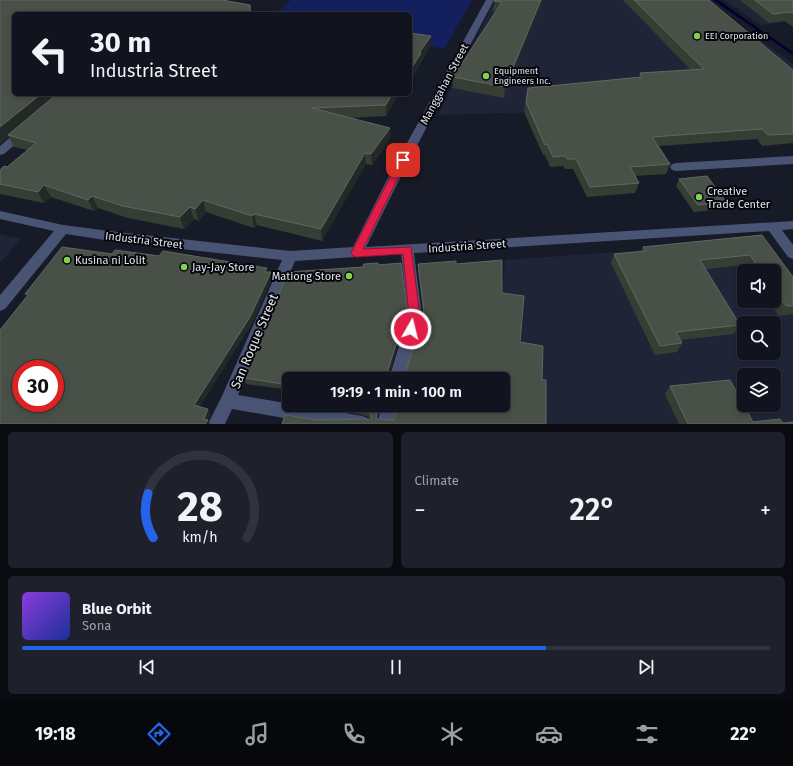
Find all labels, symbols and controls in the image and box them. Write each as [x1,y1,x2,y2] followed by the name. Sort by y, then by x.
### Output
[90,26,151,59] text: 30 m
[24,28,76,80] icon: left
[692,31,702,41] marker: EEI Corporation
[705,31,768,41] place label: EEI Corporation
[418,42,471,127] street label: Manggahan Street
[90,60,217,82] text: Industria Street
[494,66,551,86] place label: Equipment Engineers Inc.
[481,71,491,81] marker: Equipment Engineers Inc.
[386,143,420,177] pin
[392,149,414,171] icon: arrive
[707,185,771,211] place label: Creative Trade Center
[694,192,704,202] marker: Creative Trade Center
[104,229,183,252] street label: Industria Street
[428,237,506,256] street label: Industria Street
[75,254,146,267] place label: Kusina ni Lolit
[62,255,72,265] marker: Kusina ni Lolit
[192,261,254,274] place label: Jay-Jay Store
[179,262,189,272] marker: Jay-Jay Store
[737,264,781,412] map controls
[737,264,781,308] button: sound
[272,270,341,283] place label: Mationg Store
[344,271,354,281] marker: Mationg Store
[228,291,281,391] street label: San Roque Street
[390,308,432,350] position arrow
[737,316,781,360] button: search
[12,360,64,412] speed limit sign: 30
[737,368,781,412] button: layers
[330,383,462,401] text: 19:19 · 1 min · 100 m
[415,473,459,488] text: Climate
[177,482,223,532] text: 28
[570,492,616,528] text: 22°
[415,497,426,524] text: −
[760,497,771,524] text: +
[183,529,218,546] text: km/h
[82,600,151,618] text: Blue Orbit
[82,618,111,633] text: Sona
[136,656,158,678] icon: previous
[385,656,407,678] icon: pause
[635,656,657,678] icon: next
[145,720,173,748] icon: directions
[243,720,271,748] icon: music
[340,720,368,748] icon: phone
[438,720,466,748] icon: climate
[535,720,563,748] icon: car
[633,720,661,748] icon: filters
[35,723,76,745] text: 19:18
[730,723,758,745] text: 22°

